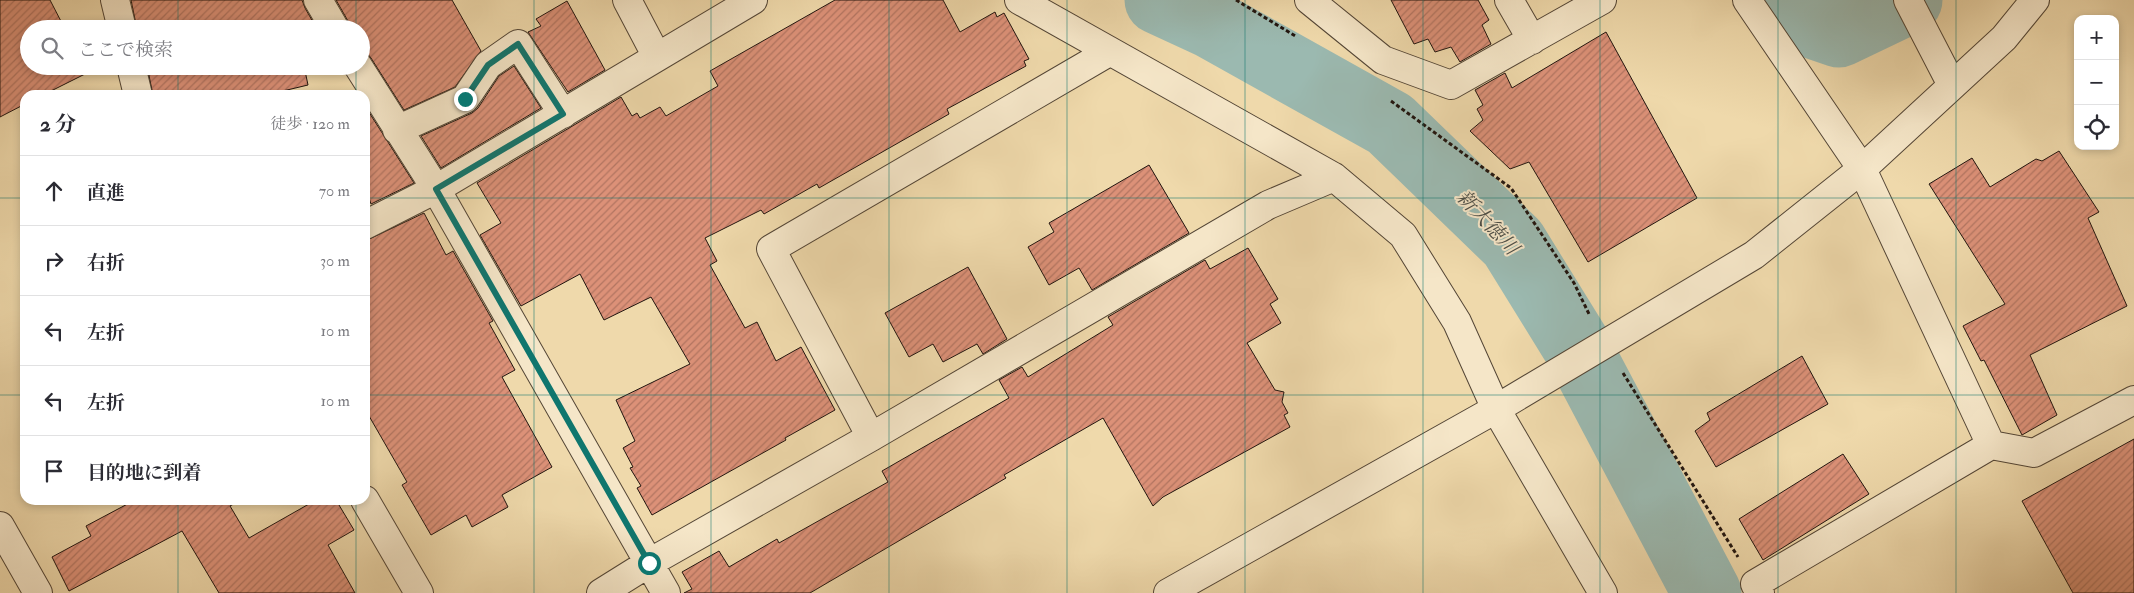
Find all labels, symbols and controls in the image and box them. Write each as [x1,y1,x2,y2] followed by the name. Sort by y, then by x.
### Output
[2074,15,2119,150] map controls
[2074,15,2119,60] button: +
[20,20,370,75] search box
[38,34,66,62] icon: search
[78,38,173,62] text: ここで検索
[2074,60,2119,105] button: −
[454,88,477,111] route end
[2074,105,2119,150] button: locate
[40,111,76,138] text: 2 分
[270,114,350,134] text: 徒歩 · 120 m
[40,177,68,205] icon: ahead
[87,181,125,205] text: 直進
[319,181,350,201] text: 70 m
[1451,185,1525,262] water label: 新大徳川
[40,247,68,275] icon: right
[87,251,125,275] text: 右折
[320,251,350,271] text: 30 m
[40,317,68,345] icon: left
[87,321,125,345] text: 左折
[320,321,350,341] text: 10 m
[40,387,68,415] icon: left
[87,391,125,415] text: 左折
[320,391,350,411] text: 10 m
[40,457,68,485] icon: arrive
[87,461,201,485] text: 目的地に到着
[638,552,661,575] route start

